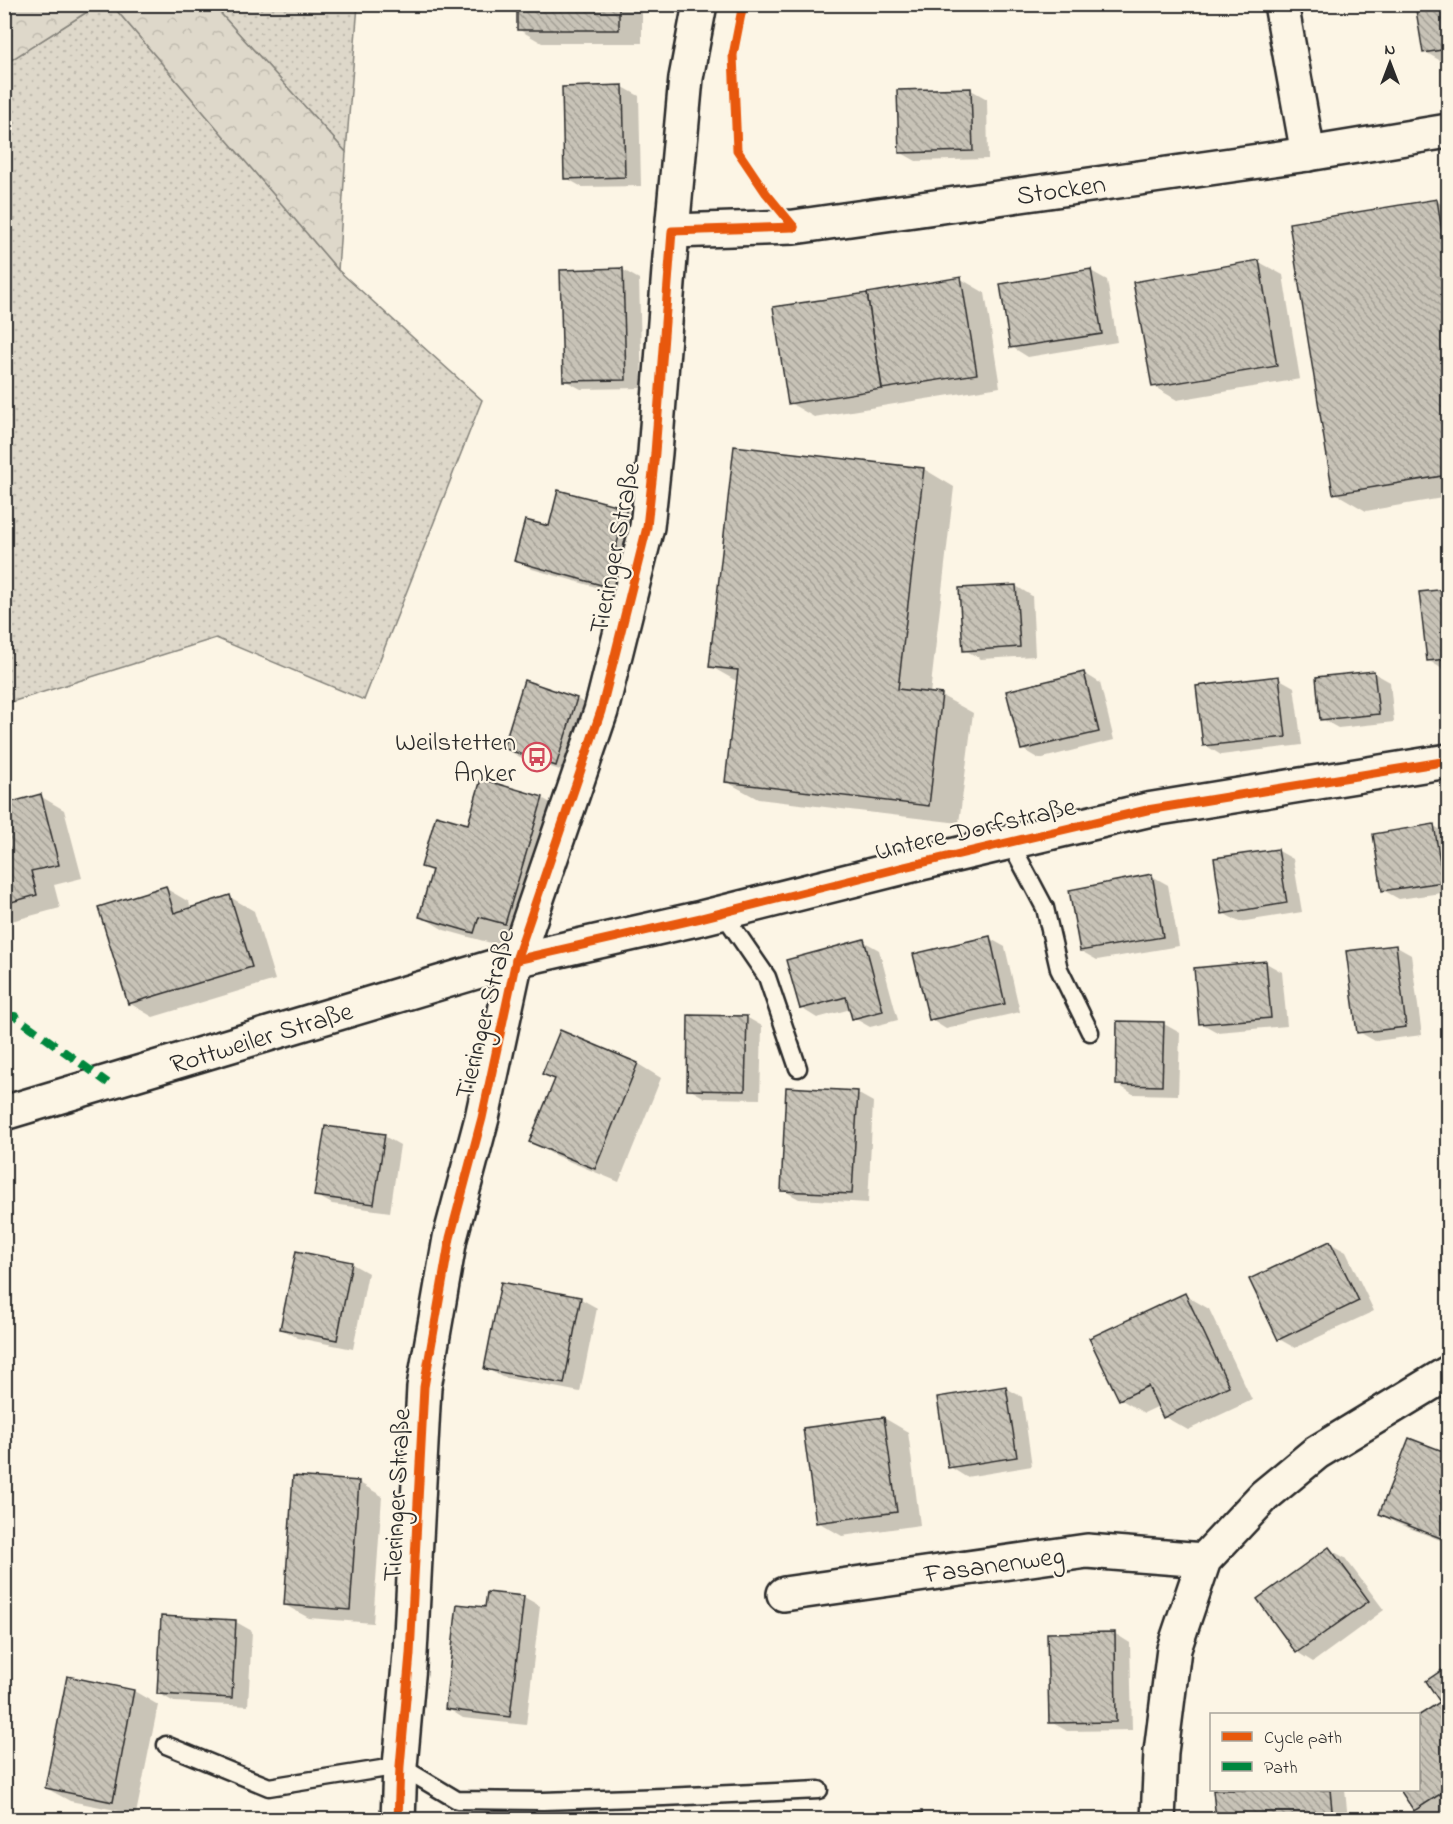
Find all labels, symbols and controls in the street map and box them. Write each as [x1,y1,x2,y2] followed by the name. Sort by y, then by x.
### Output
[1360,33,1420,93] north arrow
[1385,38,1396,62] text: N
[1014,166,1108,217] street label: Stocken
[581,459,652,638] street label: Tieringer Straße
[395,724,517,794] place label: Weilstetten Anker
[521,741,553,773] bus stop icon: Weilstetten Anker
[871,788,1081,873] street label: Untere Dorfstraße
[446,925,527,1104] street label: Tieringer Straße
[166,993,359,1086] street label: Rottweiler Straße
[374,1406,423,1583] street label: Tieringer Straße
[921,1537,1067,1596] street label: Fasanenweg
[1210,1713,1420,1791] legend
[1264,1726,1342,1752] text: Cycle path
[1264,1756,1298,1782] text: Path

